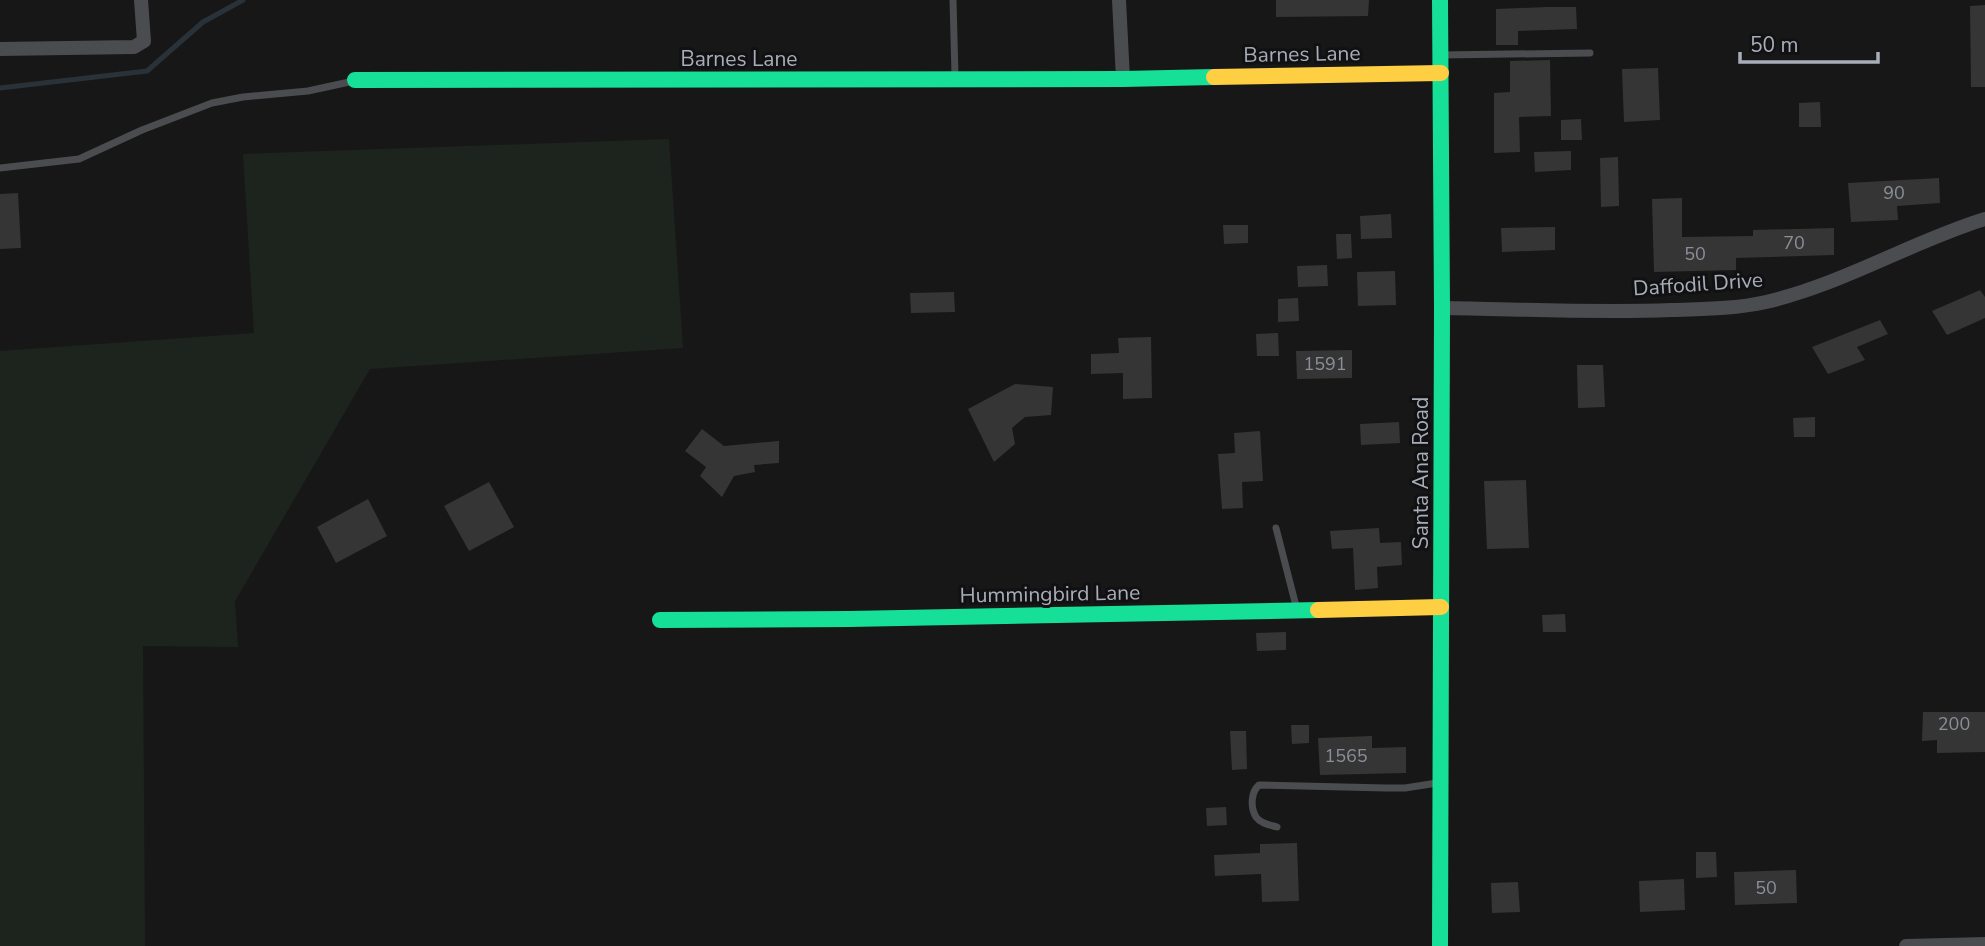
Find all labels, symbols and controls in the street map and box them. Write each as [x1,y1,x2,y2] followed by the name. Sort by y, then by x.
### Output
[1740,21,1878,65] scale bar
[1750,31,1799,59] text: 50 m
[1243,39,1361,69] street label: Barnes Lane
[680,45,798,73] street label: Barnes Lane
[1883,181,1905,205] house number: 90
[1783,231,1805,255] house number: 70
[1684,242,1706,266] house number: 50
[1632,265,1764,303] street label: Daffodil Drive
[1303,352,1347,376] house number: 1591
[1407,397,1435,549] street label: Santa Ana Road
[959,578,1141,610] street label: Hummingbird Lane
[1938,712,1970,736] house number: 200
[1324,744,1368,768] house number: 1565
[1755,876,1777,900] house number: 50

